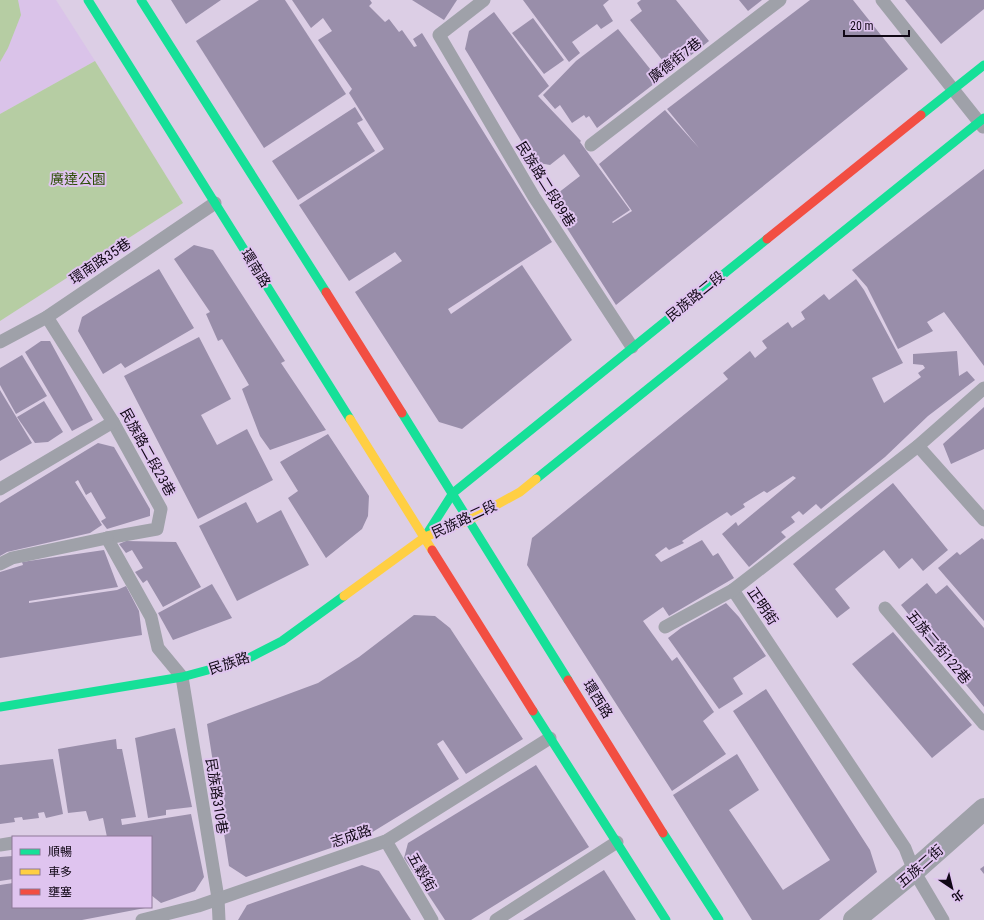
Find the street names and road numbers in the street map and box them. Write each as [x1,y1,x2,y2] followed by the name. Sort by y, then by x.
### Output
[645,34,705,86] street label: 廣德街7巷
[513,138,579,230] street label: 民族路二段89巷
[67,235,133,287] street label: 環南路35巷
[238,246,274,290] street label: 環南路
[663,268,727,324] street label: 民族路二段
[117,405,179,499] street label: 民族路二段23巷
[429,497,499,541] street label: 民族路二段
[745,584,781,628] street label: 正明街
[904,607,974,687] street label: 五族二街122巷
[207,649,251,677] street label: 民族路
[580,677,616,721] street label: 環西路
[203,757,231,835] street label: 民族路310巷
[329,822,373,850] street label: 志成路
[894,842,946,890] street label: 五族二街
[405,850,439,894] street label: 五穀街

